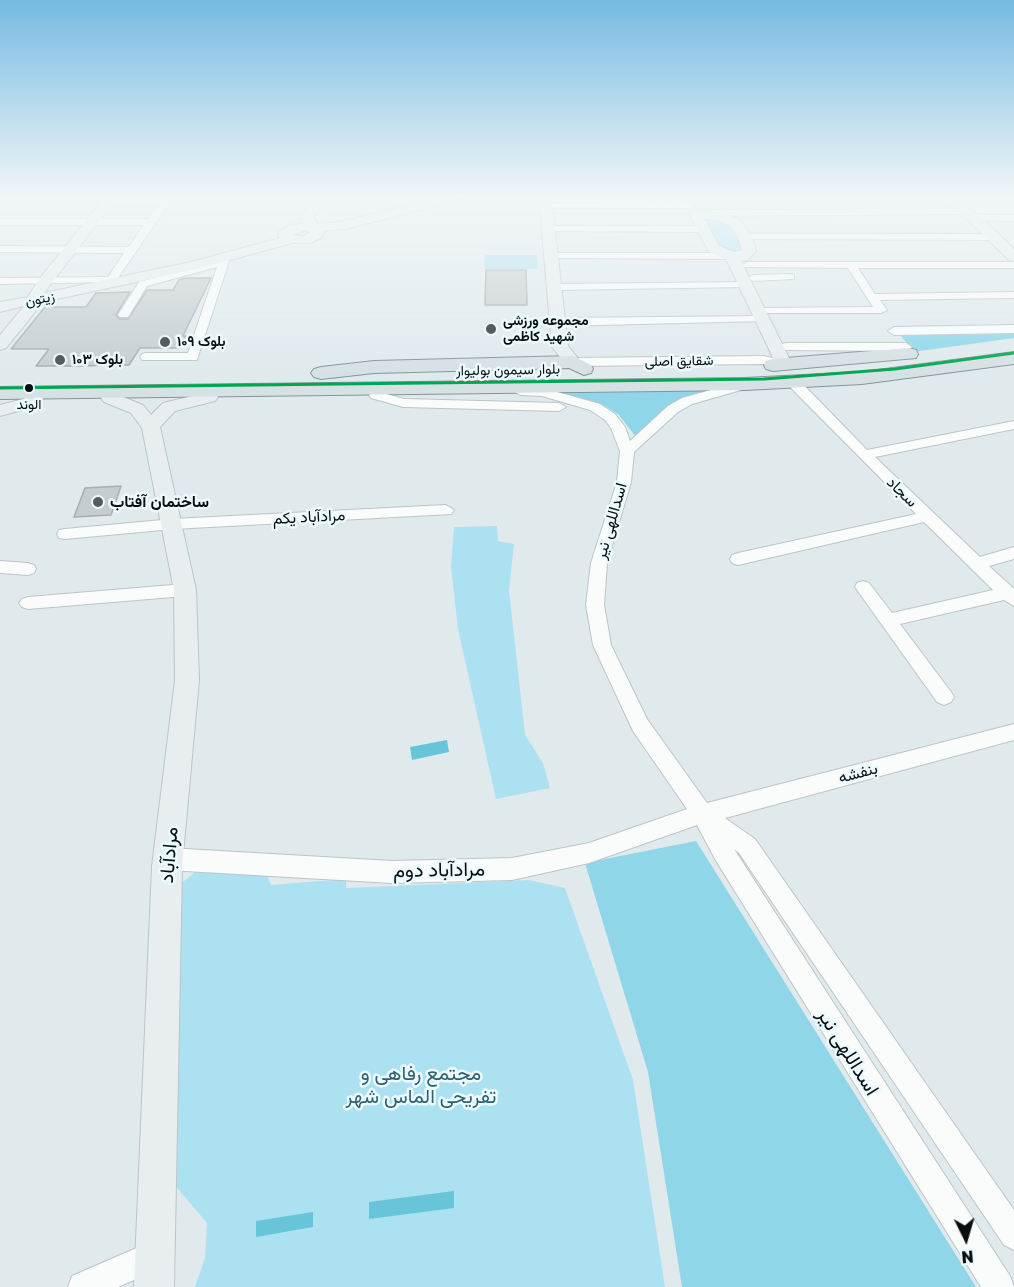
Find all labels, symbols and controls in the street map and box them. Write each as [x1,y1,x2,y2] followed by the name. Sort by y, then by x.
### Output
[24,288,56,310] street label: زیتون
[503,313,589,346] place label: مجموعه ورزشی شهید کاظمی
[484,322,498,336] marker: مجموعه ورزشی شهید کاظمی
[177,334,226,350] place label: بلوک ۱۰۹
[158,335,172,349] marker: بلوک ۱۰۹
[72,352,123,368] place label: بلوک ۱۰۳
[644,352,714,370] street label: شقایق اصلی
[53,353,67,367] marker: بلوک ۱۰۳
[456,361,560,379] street label: بلوار سیمون بولیوار
[23,382,35,394] marker: الوند
[17,397,41,413] place label: الوند
[883,473,921,511] street label: سجاد
[591,481,631,561] street label: اسداللهی نیر
[110,492,209,512] place label: ساختمان آفتاب
[91,495,105,509] marker: ساختمان آفتاب
[272,506,346,528] street label: مرادآباد یکم
[836,759,880,787] street label: بنفشه
[155,826,183,884] street label: مرادآباد
[393,857,485,883] street label: مرادآباد دوم
[812,1004,884,1100] street label: اسداللهی نیر
[346,1062,496,1109] park label: مجتمع رفاهی و تفریحی الماس شهر
[936,1209,996,1269] north arrow
[961,1246,975,1267] text: N

